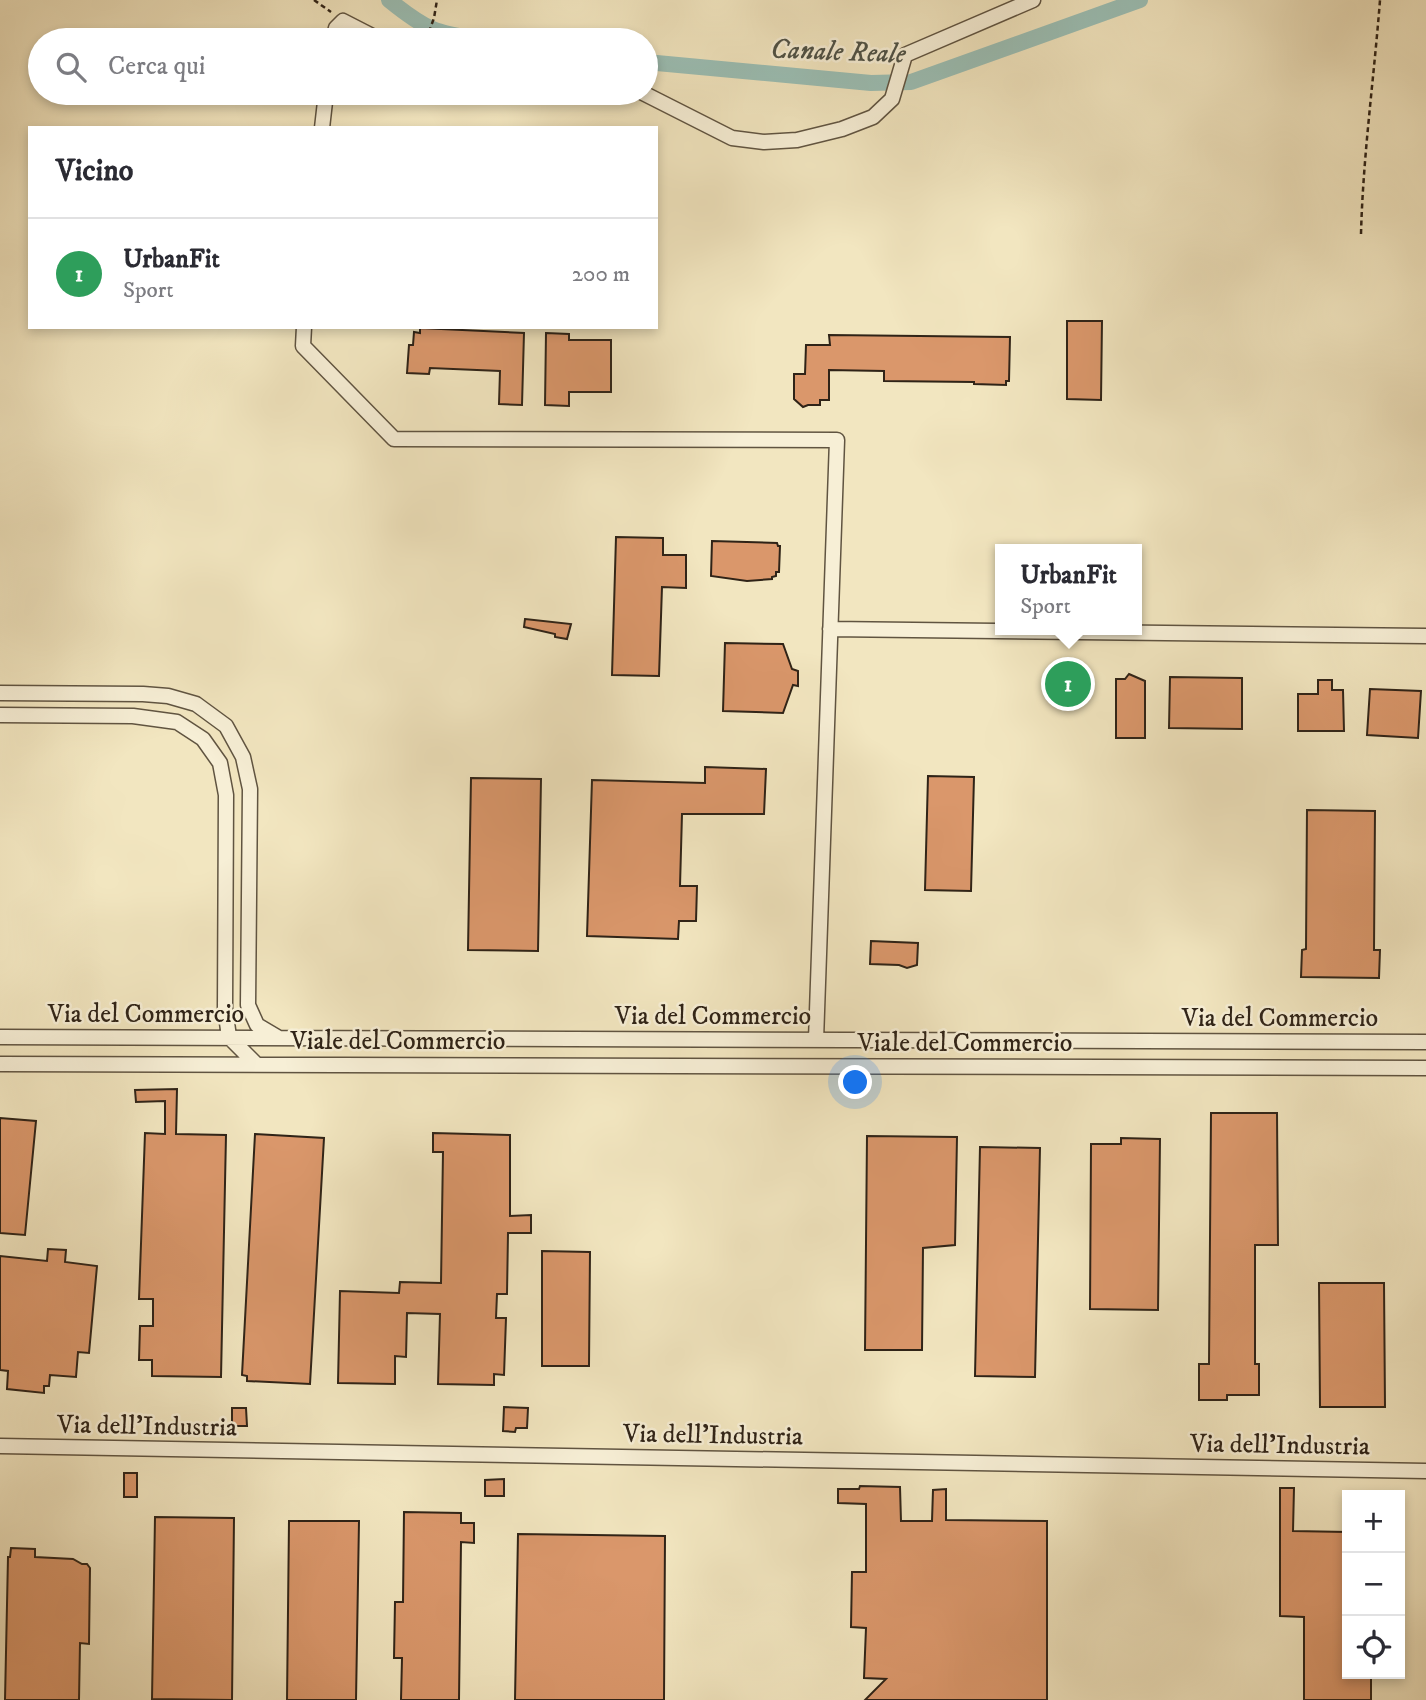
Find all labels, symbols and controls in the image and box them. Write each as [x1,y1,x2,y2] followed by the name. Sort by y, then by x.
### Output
[28,28,658,105] search box
[770,32,908,71] water label: Canale Reale
[52,48,90,86] icon: search
[108,50,206,83] text: Cerca qui
[56,153,133,190] text: Vicino
[123,243,220,276] text: UrbanFit
[75,260,83,289] text: 1
[572,260,630,289] text: 200 m
[123,276,174,305] text: Sport
[995,544,1142,635] popup
[1020,559,1117,592] text: UrbanFit
[1020,592,1071,621] text: Sport
[1045,658,1091,710] pin: 1
[47,998,244,1031] street label: Via del Commercio
[614,1000,811,1033] street label: Via del Commercio
[1181,1002,1378,1035] street label: Via del Commercio
[289,1025,506,1058] street label: Viale del Commercio
[856,1027,1073,1060] street label: Viale del Commercio
[838,1065,872,1099] your location
[56,1408,237,1445] street label: Via dell'Industria
[622,1417,803,1454] street label: Via dell'Industria
[1189,1427,1370,1464] street label: Via dell'Industria
[1342,1490,1405,1679] map controls
[1342,1490,1405,1553] button: +
[1342,1553,1405,1616] button: −
[1342,1616,1405,1679] button: locate

